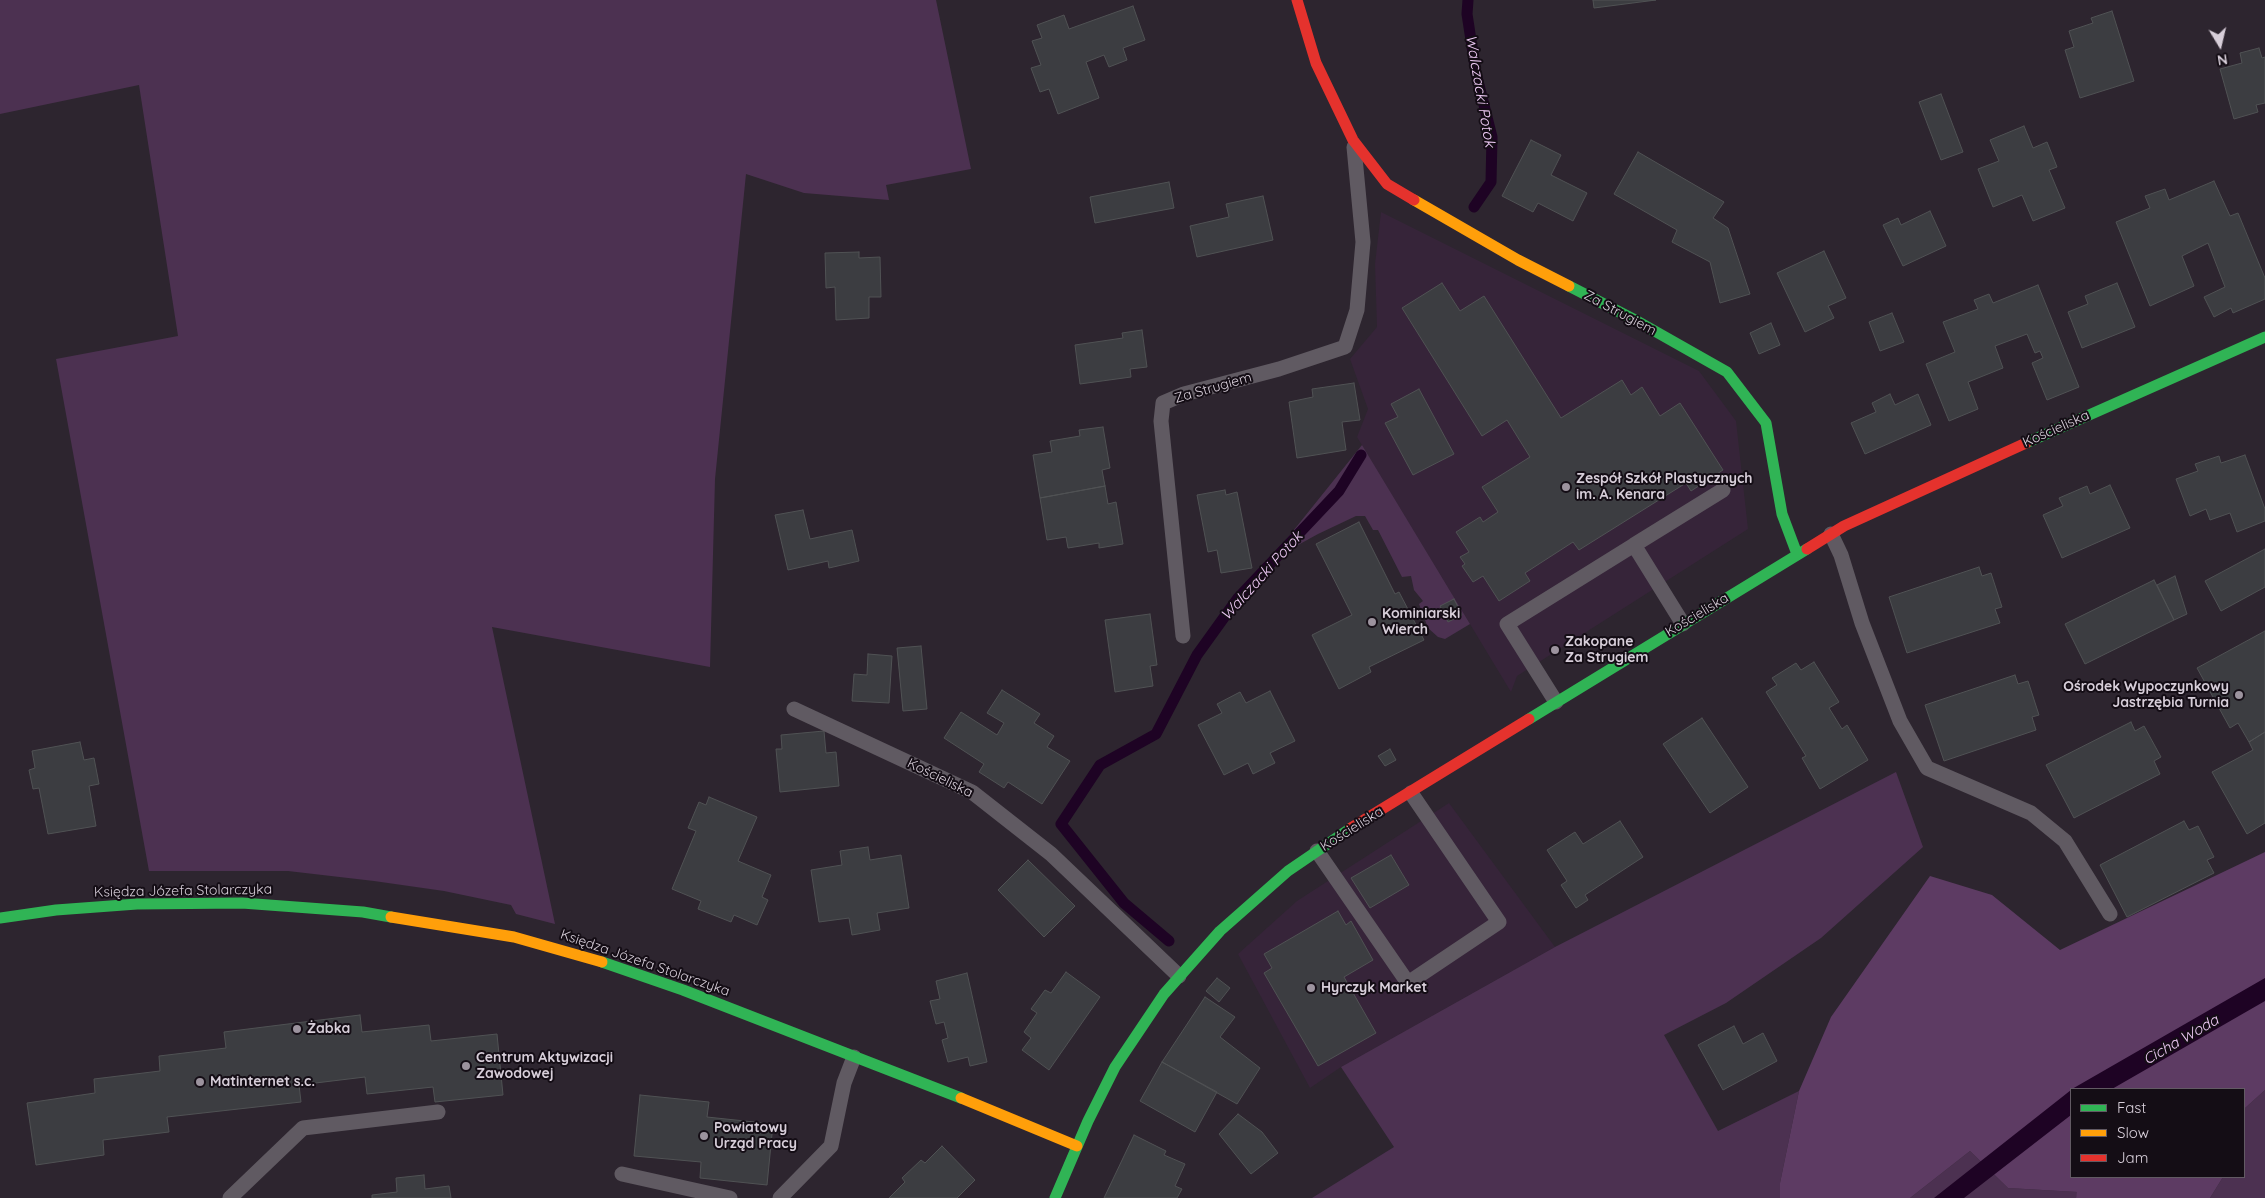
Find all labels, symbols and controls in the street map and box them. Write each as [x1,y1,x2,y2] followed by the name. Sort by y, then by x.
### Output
[2195,20,2245,70] north arrow
[1461,33,1499,149] water label: Walczacki Potok
[2216,50,2229,70] text: N
[1581,287,1659,339] street label: Za Strugiem
[1172,369,1254,407] street label: Za Strugiem
[2020,407,2092,451] street label: Kościeliska
[1576,471,1752,504] place label: Zespół Szkół Plastycznych im. A. Kenara
[1560,481,1572,493] marker: Zespół Szkół Plastycznych im. A. Kenara
[1217,528,1307,624] water label: Walczacki Potok
[1662,590,1732,640] street label: Kościeliska
[1382,606,1460,638] place label: Kominiarski Wierch
[1366,616,1378,628] marker: Kominiarski Wierch
[1565,634,1648,666] place label: Zakopane Za Strugiem
[1549,644,1561,656] marker: Zakopane Za Strugiem
[2063,679,2229,712] place label: Ośrodek Wypoczynkowy Jastrzębia Turnia
[2233,689,2245,701] marker: Ośrodek Wypoczynkowy Jastrzębia Turnia
[904,755,976,801] street label: Kościeliska
[1317,803,1387,855] street label: Kościeliska
[94,881,272,901] street label: Księdza Józefa Stolarczyka
[558,926,732,1000] street label: Księdza Józefa Stolarczyka
[1321,980,1427,996] place label: Hyrczyk Market
[1305,982,1317,994] marker: Hyrczyk Market
[2140,1011,2222,1069] water label: Cicha Woda
[307,1021,350,1037] place label: Żabka
[291,1023,303,1035] marker: Żabka
[476,1050,613,1082] place label: Centrum Aktywizacji Zawodowej
[460,1060,472,1072] marker: Centrum Aktywizacji Zawodowej
[210,1074,315,1090] place label: Matinternet s.c.
[194,1076,206,1088] marker: Matinternet s.c.
[2070,1088,2245,1178] legend
[2117,1098,2146,1117] text: Fast
[714,1120,797,1152] place label: Powiatowy Urząd Pracy
[2117,1123,2149,1142] text: Slow
[698,1130,710,1142] marker: Powiatowy Urząd Pracy
[2117,1148,2148,1167] text: Jam

